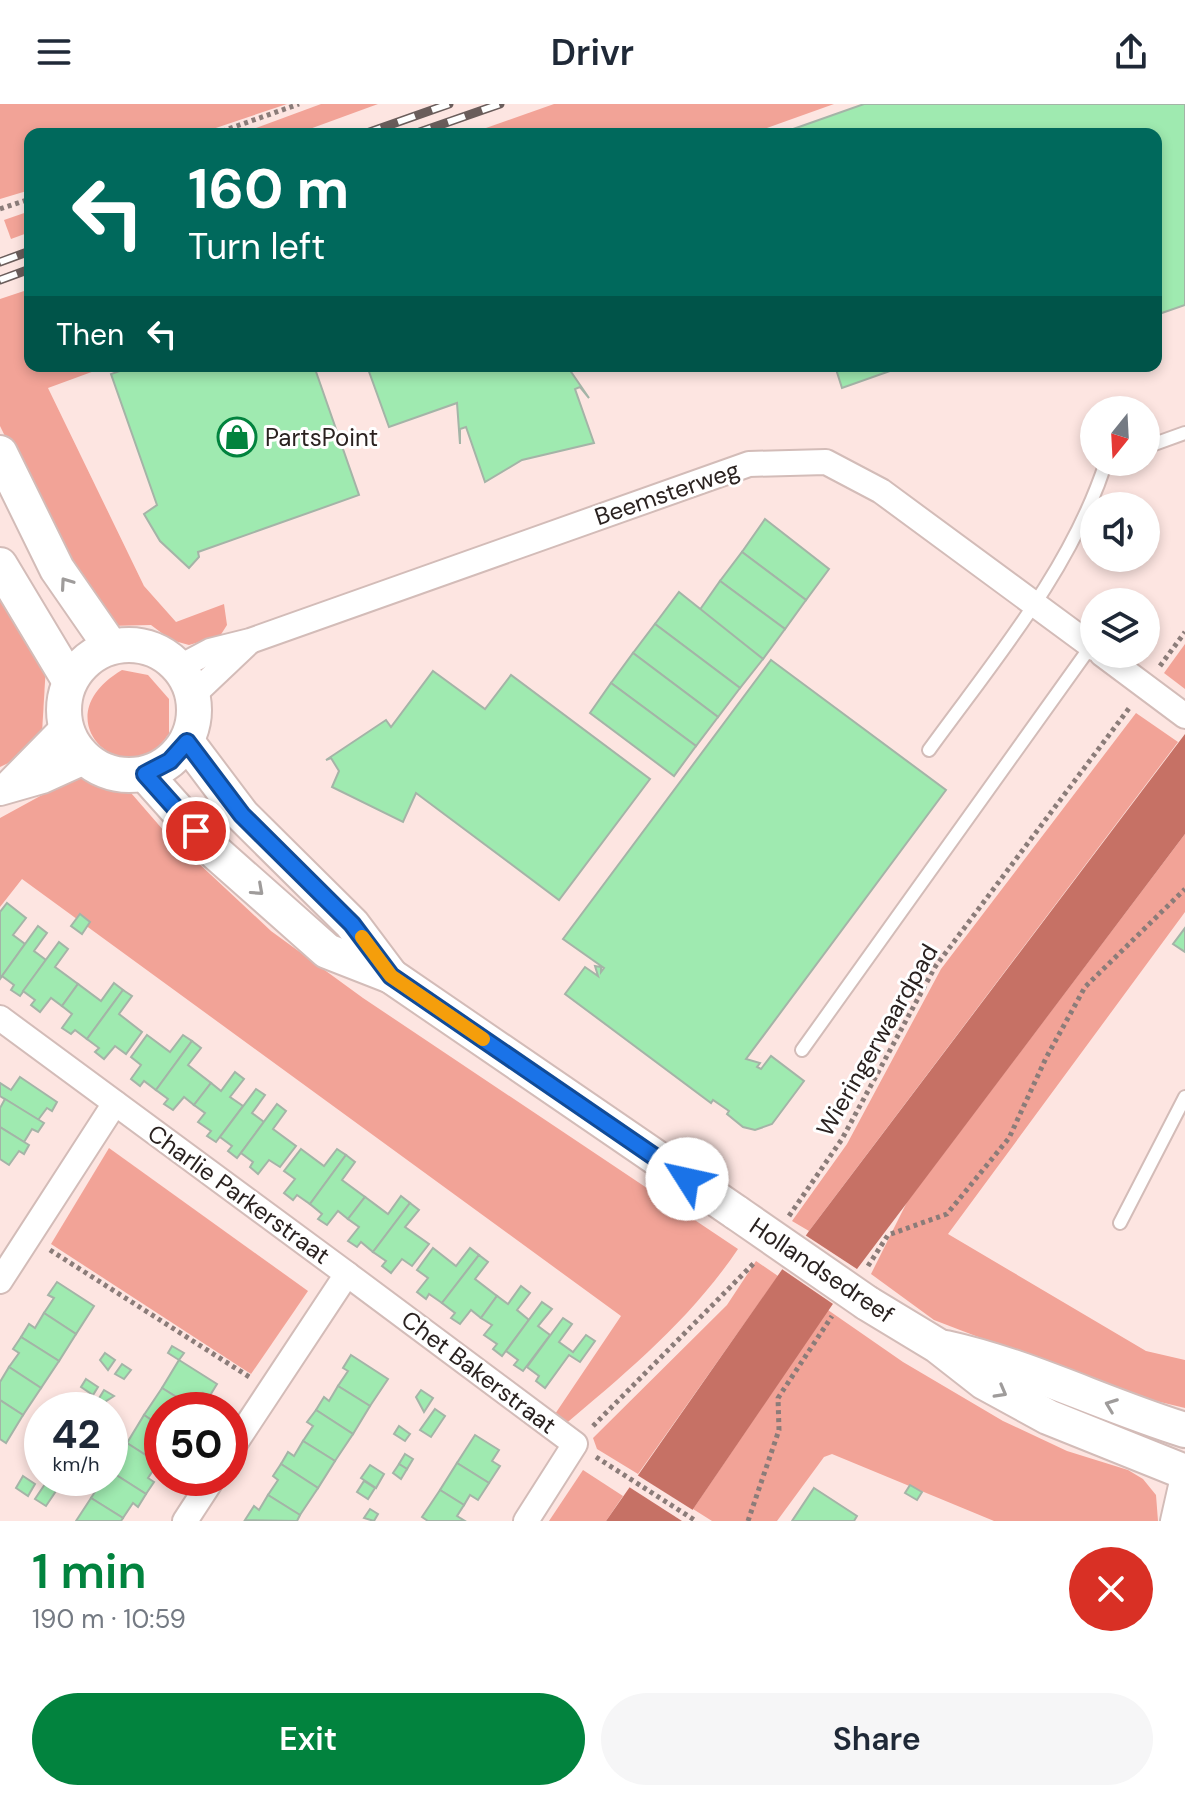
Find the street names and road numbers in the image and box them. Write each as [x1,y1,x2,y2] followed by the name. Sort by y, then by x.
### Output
[591,454,743,532] street label: Beemsterweg
[809,938,945,1142] street label: Wieringerwaardpad
[142,1117,336,1271] street label: Charlie Parkerstraat
[744,1210,900,1330] street label: Hollandsedreef
[395,1304,563,1440] street label: Chet Bakerstraat

